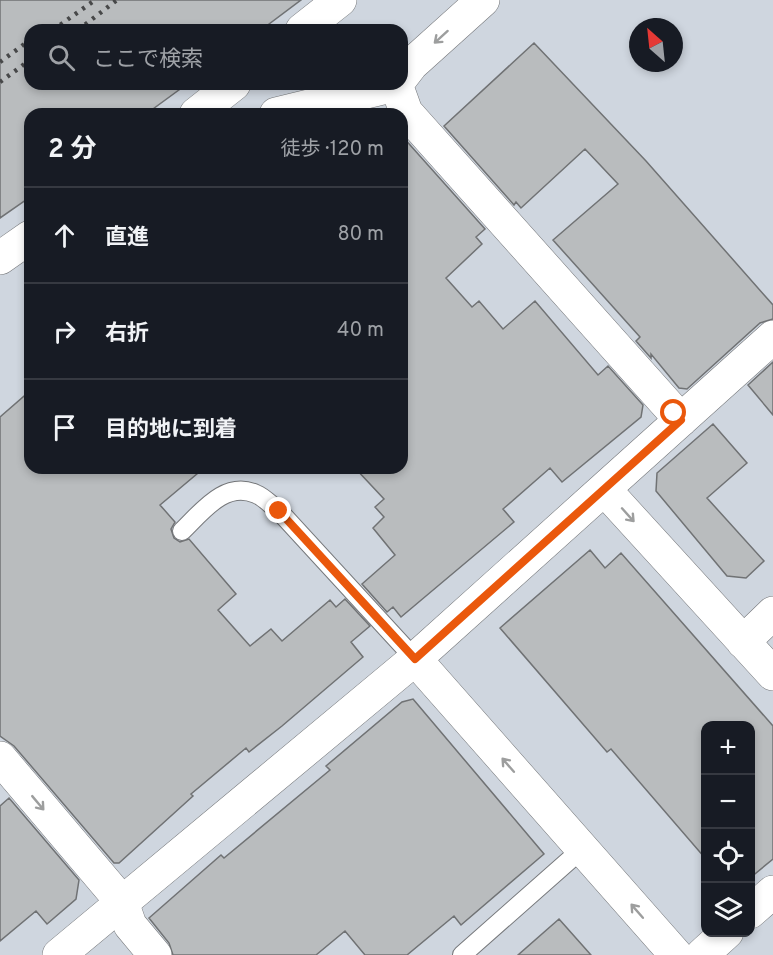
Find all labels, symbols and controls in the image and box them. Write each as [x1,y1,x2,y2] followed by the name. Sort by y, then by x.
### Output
[629,18,683,72] north arrow
[24,24,408,90] search box
[434,30,449,44] one-way arrow
[45,41,78,74] icon: search
[93,47,203,74] text: ここで検索
[48,134,96,167] text: 2 分
[280,137,384,163] text: 徒歩 · 120 m
[48,219,81,252] icon: ahead
[338,222,384,248] text: 80 m
[105,225,149,252] text: 直進
[48,315,81,348] icon: right
[337,318,384,344] text: 40 m
[105,321,149,348] text: 右折
[660,399,686,425] route start
[48,411,81,444] icon: arrive
[105,417,237,444] text: 目的地に到着
[265,497,291,523] route end
[621,508,635,523] one-way arrow
[701,721,755,937] map controls
[701,721,755,775] button: +
[501,758,515,773] one-way arrow
[701,775,755,829] button: −
[31,795,45,810] one-way arrow
[701,829,755,883] button: locate
[701,883,755,937] button: layers
[630,904,644,919] one-way arrow

